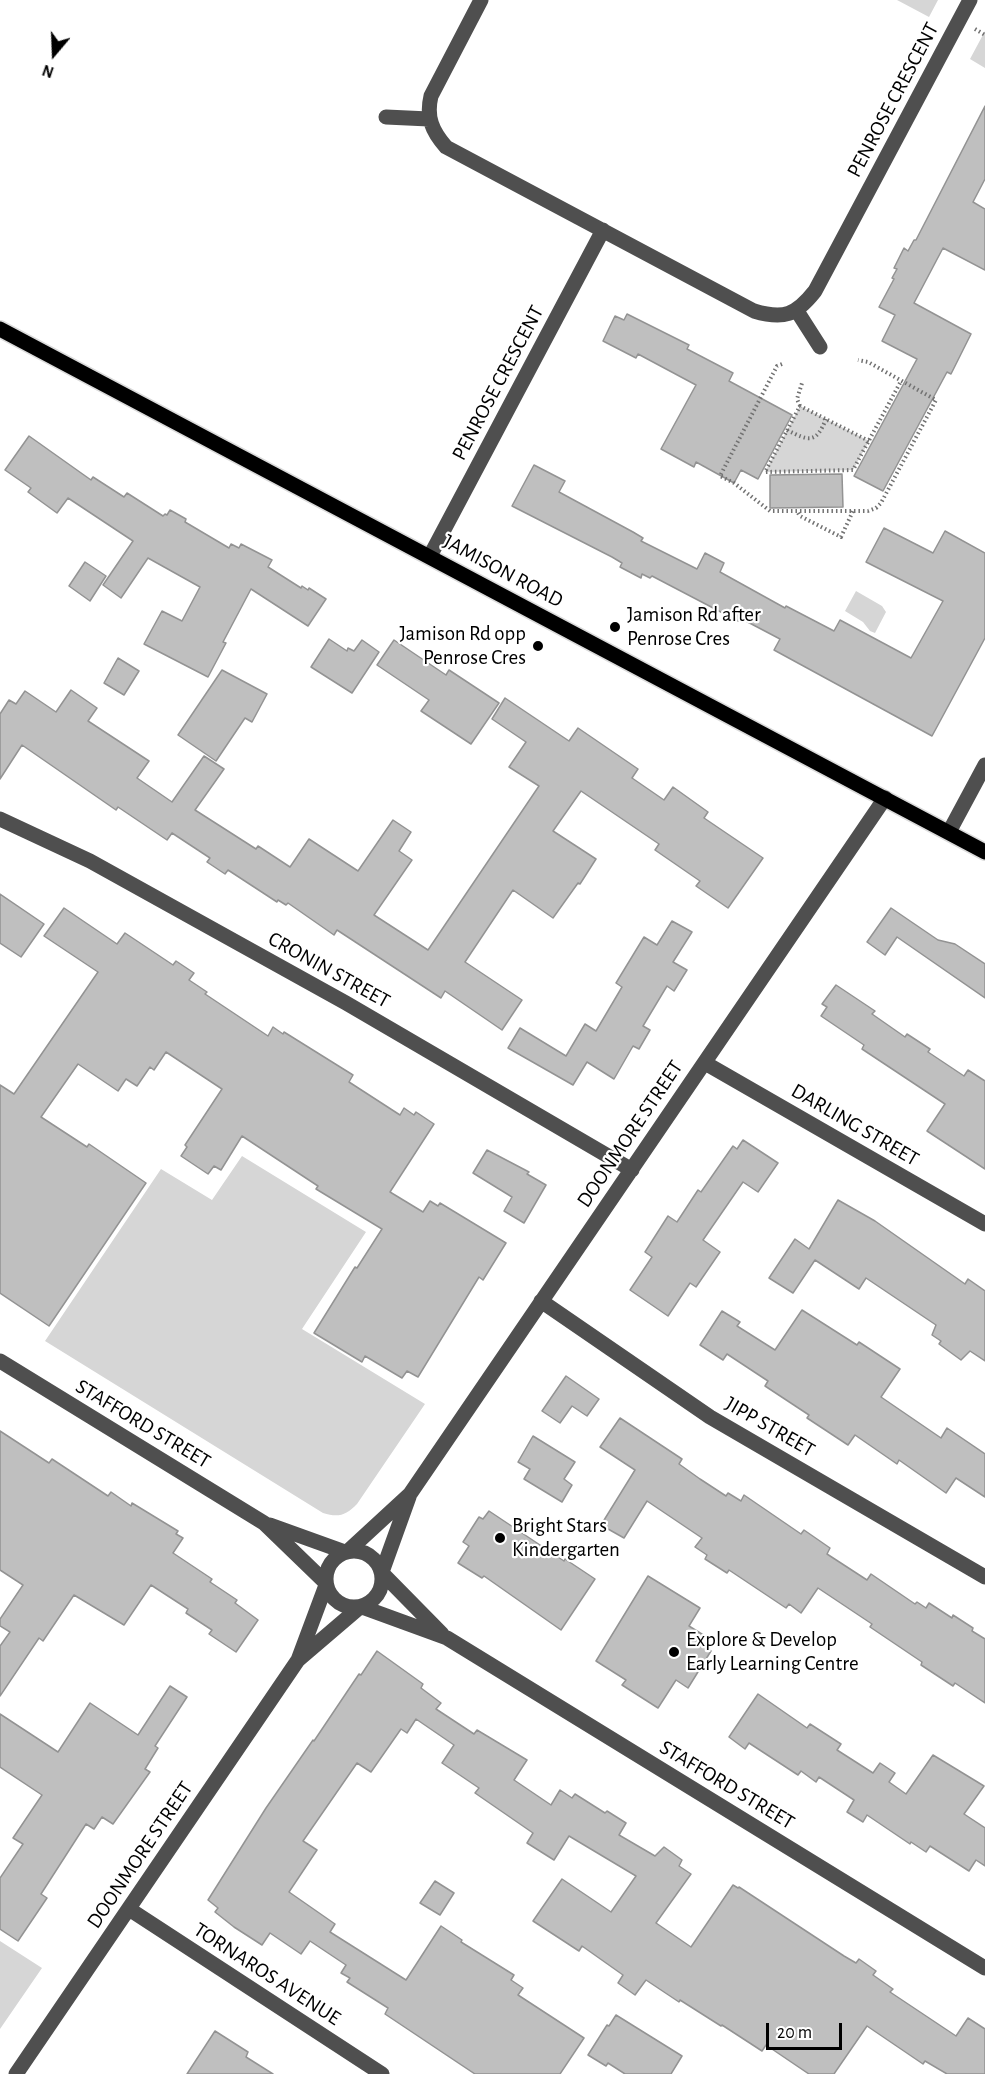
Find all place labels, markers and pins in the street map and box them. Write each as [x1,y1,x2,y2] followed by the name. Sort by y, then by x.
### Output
[627,602,761,652] place label: Jamison Rd after Penrose Cres
[608,620,622,634] marker: Jamison Rd after Penrose Cres
[399,621,526,671] place label: Jamison Rd opp Penrose Cres
[531,639,545,653] marker: Jamison Rd opp Penrose Cres
[512,1513,620,1563] place label: Bright Stars Kindergarten
[493,1531,507,1545] marker: Bright Stars Kindergarten
[686,1627,859,1677] place label: Explore & Develop Early Learning Centre
[667,1645,681,1659] marker: Explore & Develop Early Learning Centre

